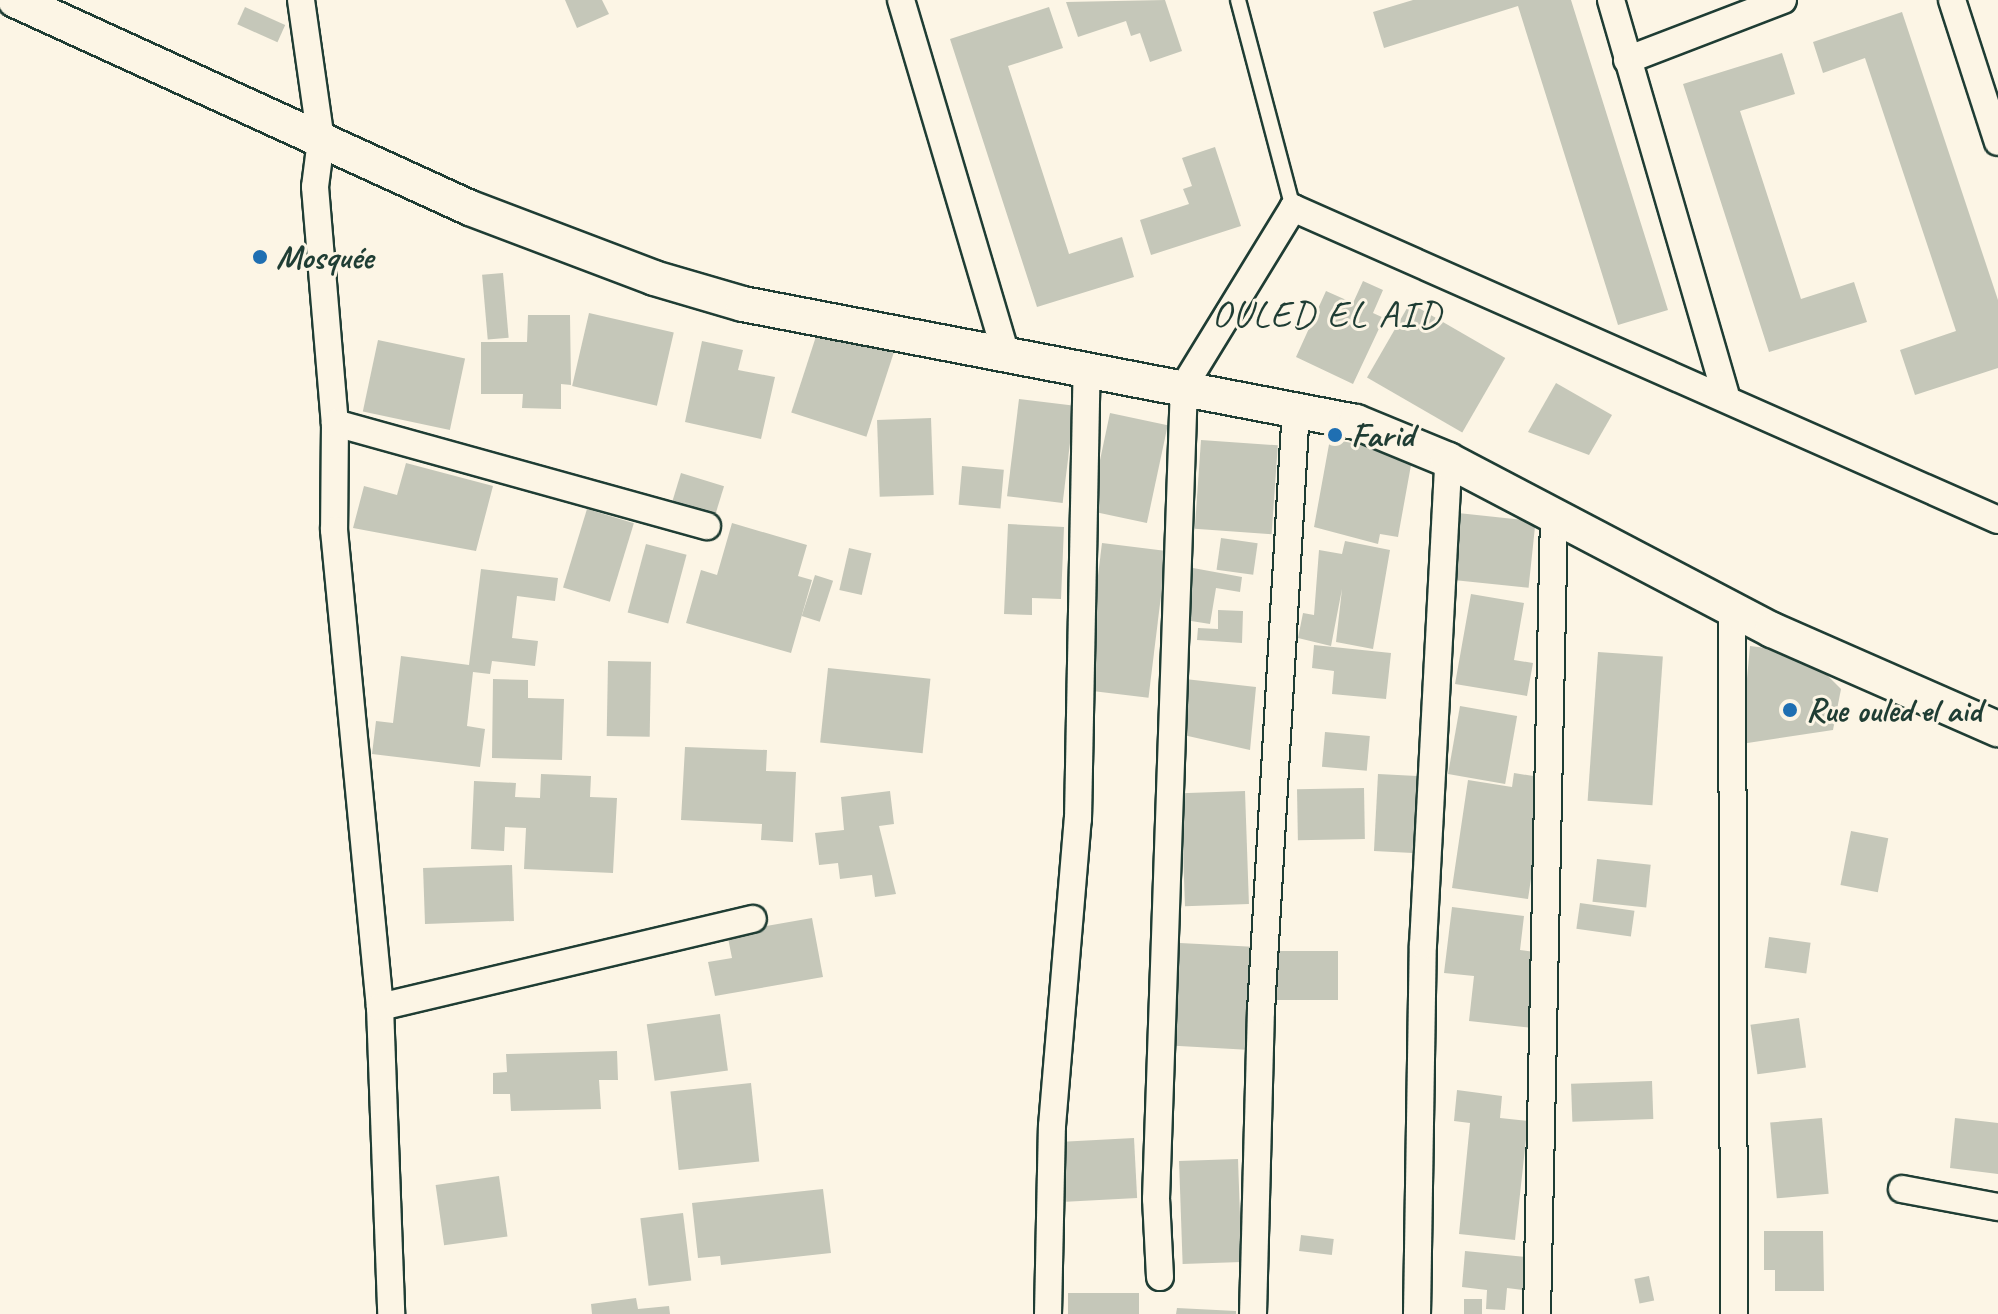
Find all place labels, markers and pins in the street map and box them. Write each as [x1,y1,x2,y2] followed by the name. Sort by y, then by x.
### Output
[276,237,373,277] place label: Mosquée
[251,248,269,266] marker: Mosquée
[1351,415,1414,455] place label: Farid
[1326,426,1344,444] marker: Farid
[1806,690,1981,730] place label: Rue ouled el aid
[1781,701,1799,719] marker: Rue ouled el aid

